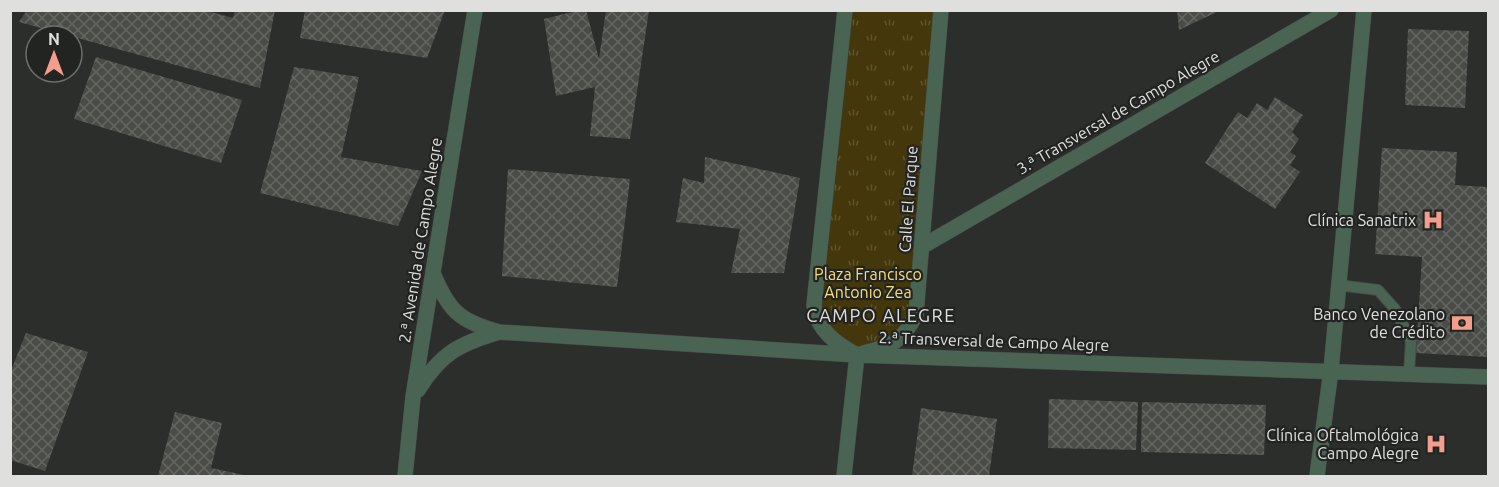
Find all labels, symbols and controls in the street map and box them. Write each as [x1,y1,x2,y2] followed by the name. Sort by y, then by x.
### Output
[24,24,84,84] north arrow
[48,30,60,48] text: N
[1014,46,1222,178] street label: 3.ª Transversal de Campo Alegre
[395,136,445,344] street label: 2.ª Avenida de Campo Alegre
[895,145,921,253] street label: Calle El Parque
[1421,208,1445,232] hospital icon: Clínica Sanatrix
[1308,211,1416,229] place label: Clínica Sanatrix
[814,265,922,301] park label: Plaza Francisco Antonio Zea
[806,305,956,325] district label: CAMPO ALEGRE
[1313,305,1445,341] place label: Banco Venezolano de Crédito
[1450,311,1474,335] bank icon: Banco Venezolano de Crédito
[878,328,1110,354] street label: 2.ª Transversal de Campo Alegre
[1266,426,1419,462] place label: Clínica Oftalmológica Campo Alegre
[1424,432,1448,456] hospital icon: Clínica Oftalmológica Campo Alegre

